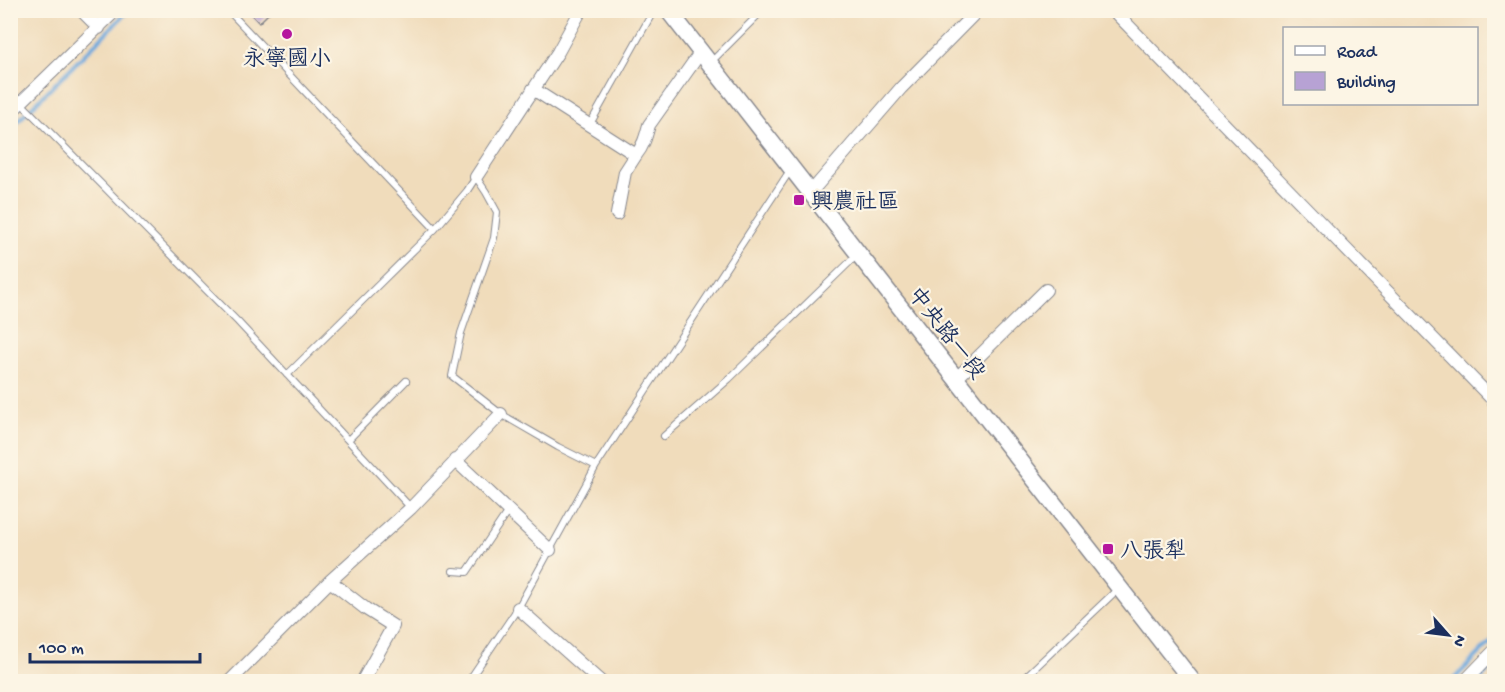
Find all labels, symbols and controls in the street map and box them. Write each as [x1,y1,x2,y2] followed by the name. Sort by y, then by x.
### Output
[280,27,294,41] marker: 永寧國小
[1283,27,1478,105] legend
[1337,43,1378,64] text: Road
[243,46,331,74] place label: 永寧國小
[1336,73,1396,94] text: Building
[811,189,899,217] place label: 興農社區
[792,193,806,207] marker: 興農社區
[901,282,991,386] street label: 中央路一段
[1120,539,1186,566] place label: 八張犁
[1101,542,1115,556] marker: 八張犁
[1418,605,1478,665] north arrow
[30,626,200,664] scale bar
[1447,631,1469,650] text: N
[38,639,84,660] text: 100 m

